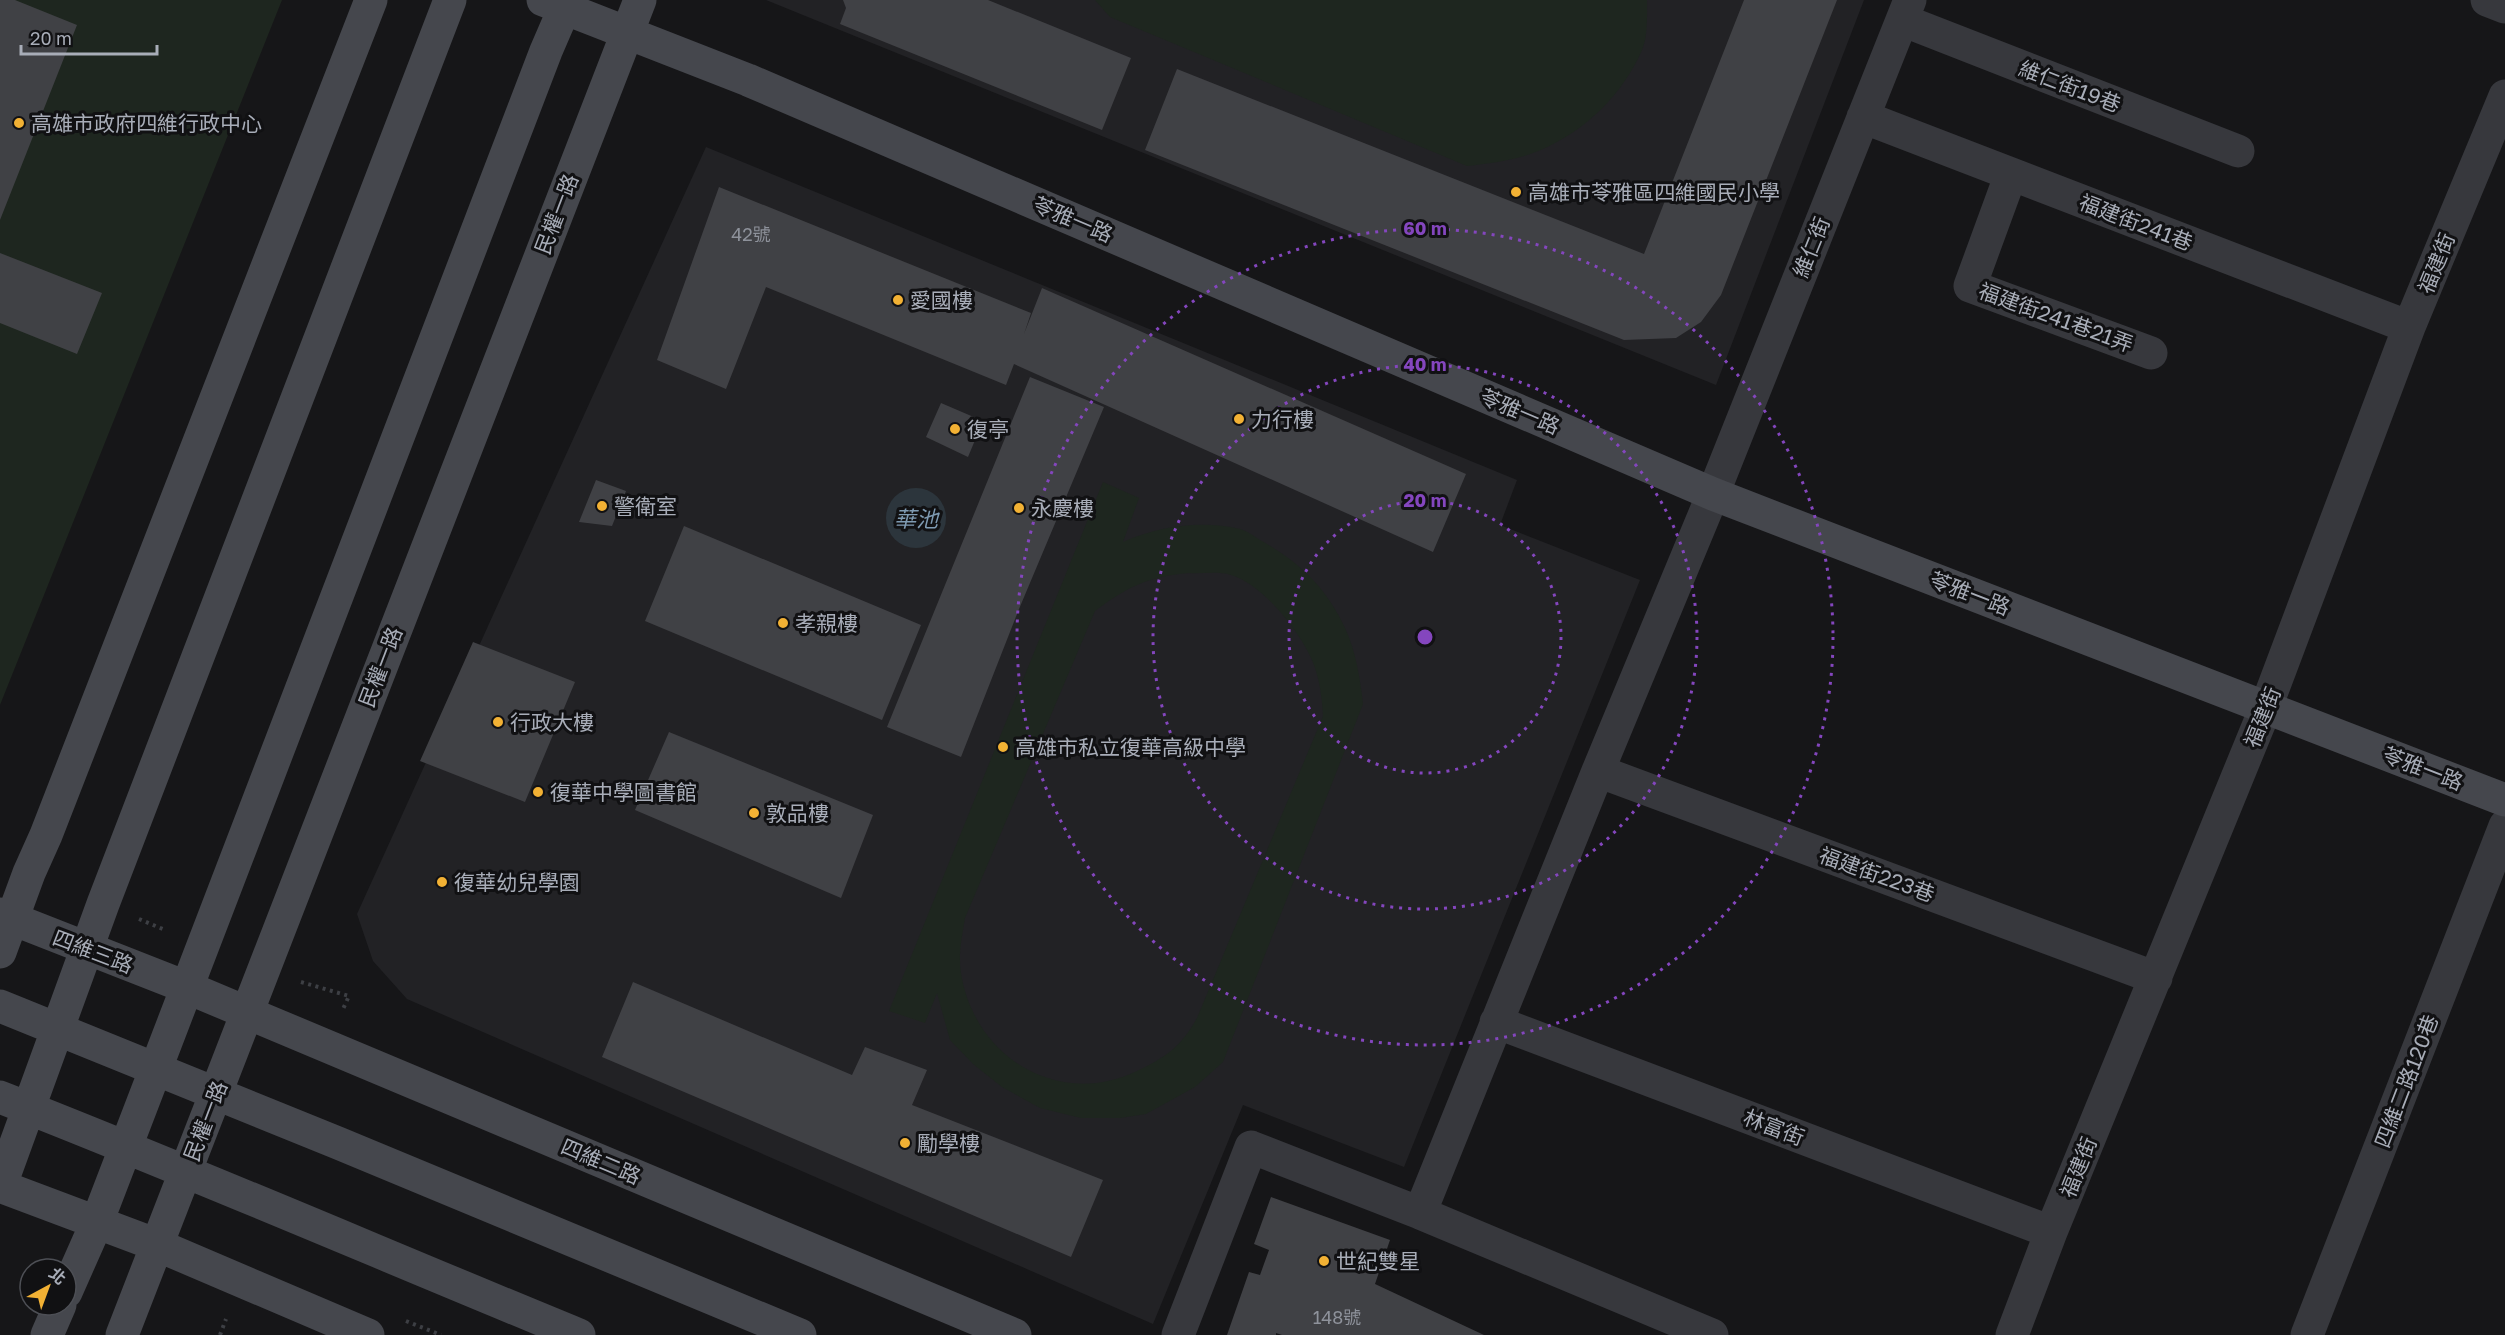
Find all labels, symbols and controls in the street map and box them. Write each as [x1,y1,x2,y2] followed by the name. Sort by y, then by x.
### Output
[21,18,158,56] scale bar
[30,27,72,49] text: 20 m
[2015,55,2125,117] street label: 維仁街19巷
[31,110,262,136] place label: 高雄市政府四維行政中心
[12,116,26,130] marker: 高雄市政府四維行政中心
[529,170,583,258] street label: 民權一路
[1528,179,1780,205] place label: 高雄市苓雅區四維國民小學
[1509,185,1523,199] marker: 高雄市苓雅區四維國民小學
[2076,189,2196,255] street label: 福建街241巷
[1029,191,1117,247] street label: 苓雅一路
[1787,213,1835,281] street label: 維仁街
[1403,217,1447,239] text: 60 m
[731,223,771,245] house number: 42號
[2412,229,2460,297] street label: 福建街
[1975,277,2137,357] street label: 福建街241巷21弄
[910,287,973,313] place label: 愛國樓
[891,293,905,307] marker: 愛國樓
[1403,353,1447,375] text: 40 m
[1476,383,1564,439] street label: 苓雅一路
[1251,406,1314,432] place label: 力行樓
[1232,412,1246,426] marker: 力行樓
[967,416,1009,442] place label: 復亭
[948,422,962,436] marker: 復亭
[1404,489,1446,511] text: 20 m
[614,493,677,519] place label: 警衛室
[1031,495,1094,521] place label: 永慶樓
[595,499,609,513] marker: 警衛室
[1012,501,1026,515] marker: 永慶樓
[894,505,940,532] water label: 華池
[1926,566,2014,620] street label: 苓雅一路
[795,610,858,636] place label: 孝親樓
[776,616,790,630] marker: 孝親樓
[353,623,407,711] street label: 民權一路
[1415,627,1435,647] centre of rings
[2238,683,2286,751] street label: 福建街
[510,709,594,735] place label: 行政大樓
[491,715,505,729] marker: 行政大樓
[1015,734,1246,760] place label: 高雄市私立復華高級中學
[996,740,1010,754] marker: 高雄市私立復華高級中學
[2379,741,2467,795] street label: 苓雅一路
[550,779,697,805] place label: 復華中學圖書館
[531,785,545,799] marker: 復華中學圖書館
[766,800,829,826] place label: 敦品樓
[747,806,761,820] marker: 敦品樓
[1816,841,1938,907] street label: 福建街223巷
[454,869,580,895] place label: 復華幼兒學園
[435,875,449,889] marker: 復華幼兒學園
[49,924,137,978] street label: 四維三路
[2369,1011,2443,1151] street label: 四維二路120巷
[178,1077,232,1165] street label: 民權一路
[1740,1104,1808,1150] street label: 林富街
[917,1130,980,1156] place label: 勵學樓
[557,1133,645,1189] street label: 四維二路
[2054,1133,2102,1201] street label: 福建街
[898,1136,912,1150] marker: 勵學樓
[1336,1248,1420,1274] place label: 世紀雙星
[1317,1254,1331,1268] marker: 世紀雙星
[18,1257,78,1317] north arrow
[45,1263,70,1288] text: 北
[1313,1306,1361,1328] house number: 148號

